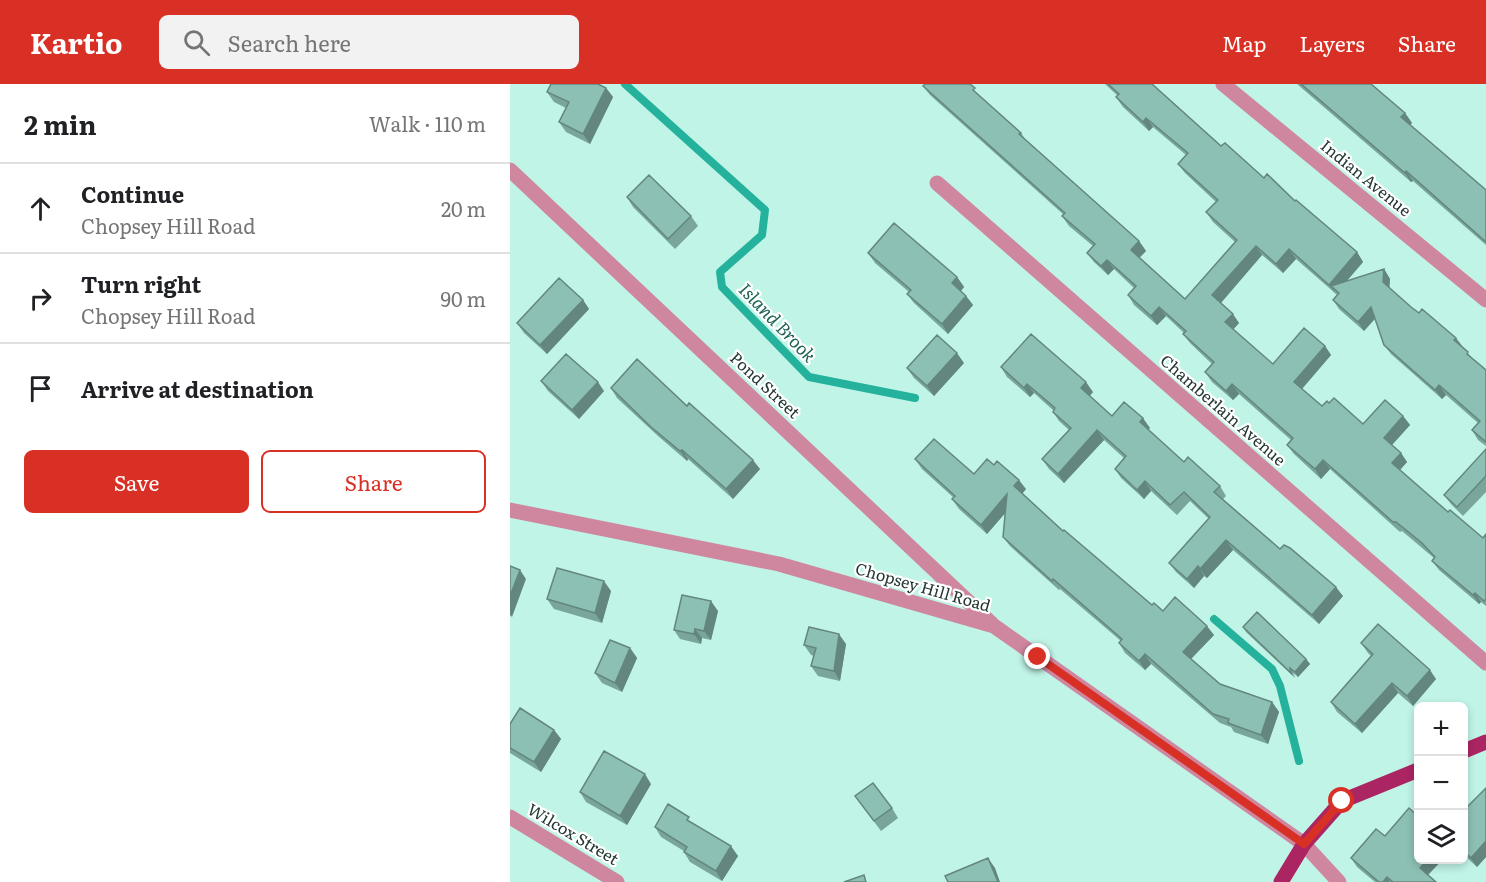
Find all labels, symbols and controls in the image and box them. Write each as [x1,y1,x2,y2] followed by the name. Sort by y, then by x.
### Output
[159,15,579,69] search box
[30,21,123,63] text: Kartio
[180,26,213,59] icon: search
[228,26,351,59] text: Search here
[1222,27,1267,58] text: Map
[1300,27,1365,58] text: Layers
[1398,27,1456,58] text: Share
[24,104,97,143] text: 2 min
[369,108,486,138] text: Walk · 110 m
[1316,133,1417,221] street label: Indian Avenue
[81,177,184,210] text: Continue
[24,192,57,225] icon: ahead
[441,193,486,223] text: 20 m
[81,210,255,240] text: Chopsey Hill Road
[81,267,201,300] text: Turn right
[733,276,823,368] water label: Island Brook
[24,282,57,315] icon: right
[441,283,486,313] text: 90 m
[81,300,255,330] text: Chopsey Hill Road
[725,345,806,423] street label: Pond Street
[1156,348,1292,471] street label: Chamberlain Avenue
[24,372,57,405] icon: arrive
[81,372,314,405] text: Arrive at destination
[24,450,249,513] button: Save
[261,450,486,513] button: Share
[853,555,994,617] street label: Chopsey Hill Road
[1024,643,1050,669] route end
[1414,702,1468,864] map controls
[1414,702,1468,756] button: +
[1414,756,1468,810] button: −
[1328,787,1354,813] route start
[523,796,624,870] street label: Wilcox Street
[1414,810,1468,864] button: layers

